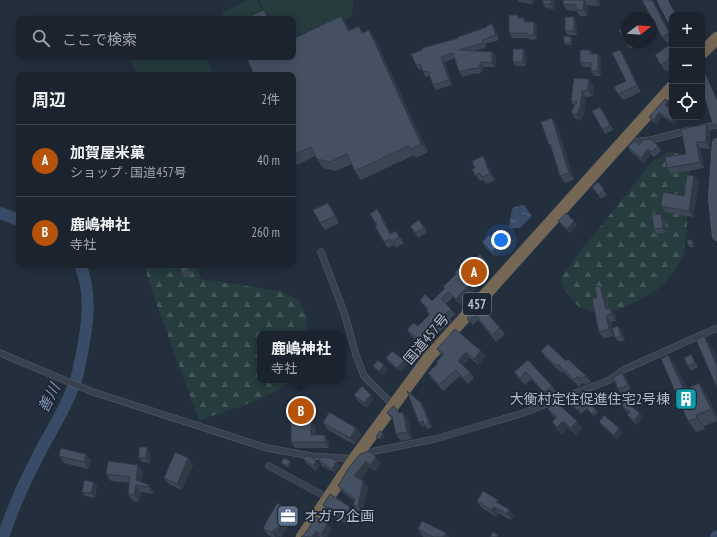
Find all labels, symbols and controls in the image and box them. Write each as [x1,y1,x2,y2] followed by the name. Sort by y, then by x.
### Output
[621,12,657,48] north arrow
[669,12,705,120] map controls
[669,12,705,48] button: +
[16,16,296,60] search box
[30,27,52,49] icon: search
[62,30,137,49] text: ここで検索
[669,48,705,84] button: −
[669,84,705,120] button: locate
[32,89,66,111] text: 周辺
[261,91,280,108] text: 2件
[70,143,145,162] text: 加賀屋米菓
[42,152,48,169] text: A
[257,152,280,169] text: 40 m
[70,164,187,181] text: ショップ · 国道457号
[70,215,130,234] text: 鹿嶋神社
[42,224,48,241] text: B
[251,224,280,241] text: 260 m
[491,230,511,250] your location
[70,236,96,253] text: 寺社
[461,257,487,287] pin: A
[463,293,491,315] road number: 457
[400,310,452,368] street label: 国道457号
[257,331,345,383] popup
[271,339,331,358] text: 鹿嶋神社
[271,360,297,377] text: 寺社
[33,378,65,415] water label: 善川
[673,386,699,412] building icon: 大衡村定住促進住宅2号棟
[510,390,670,408] place label: 大衡村定住促進住宅2号棟
[288,396,314,426] pin: B
[275,503,301,529] office icon: オガワ企画
[304,507,374,525] place label: オガワ企画

